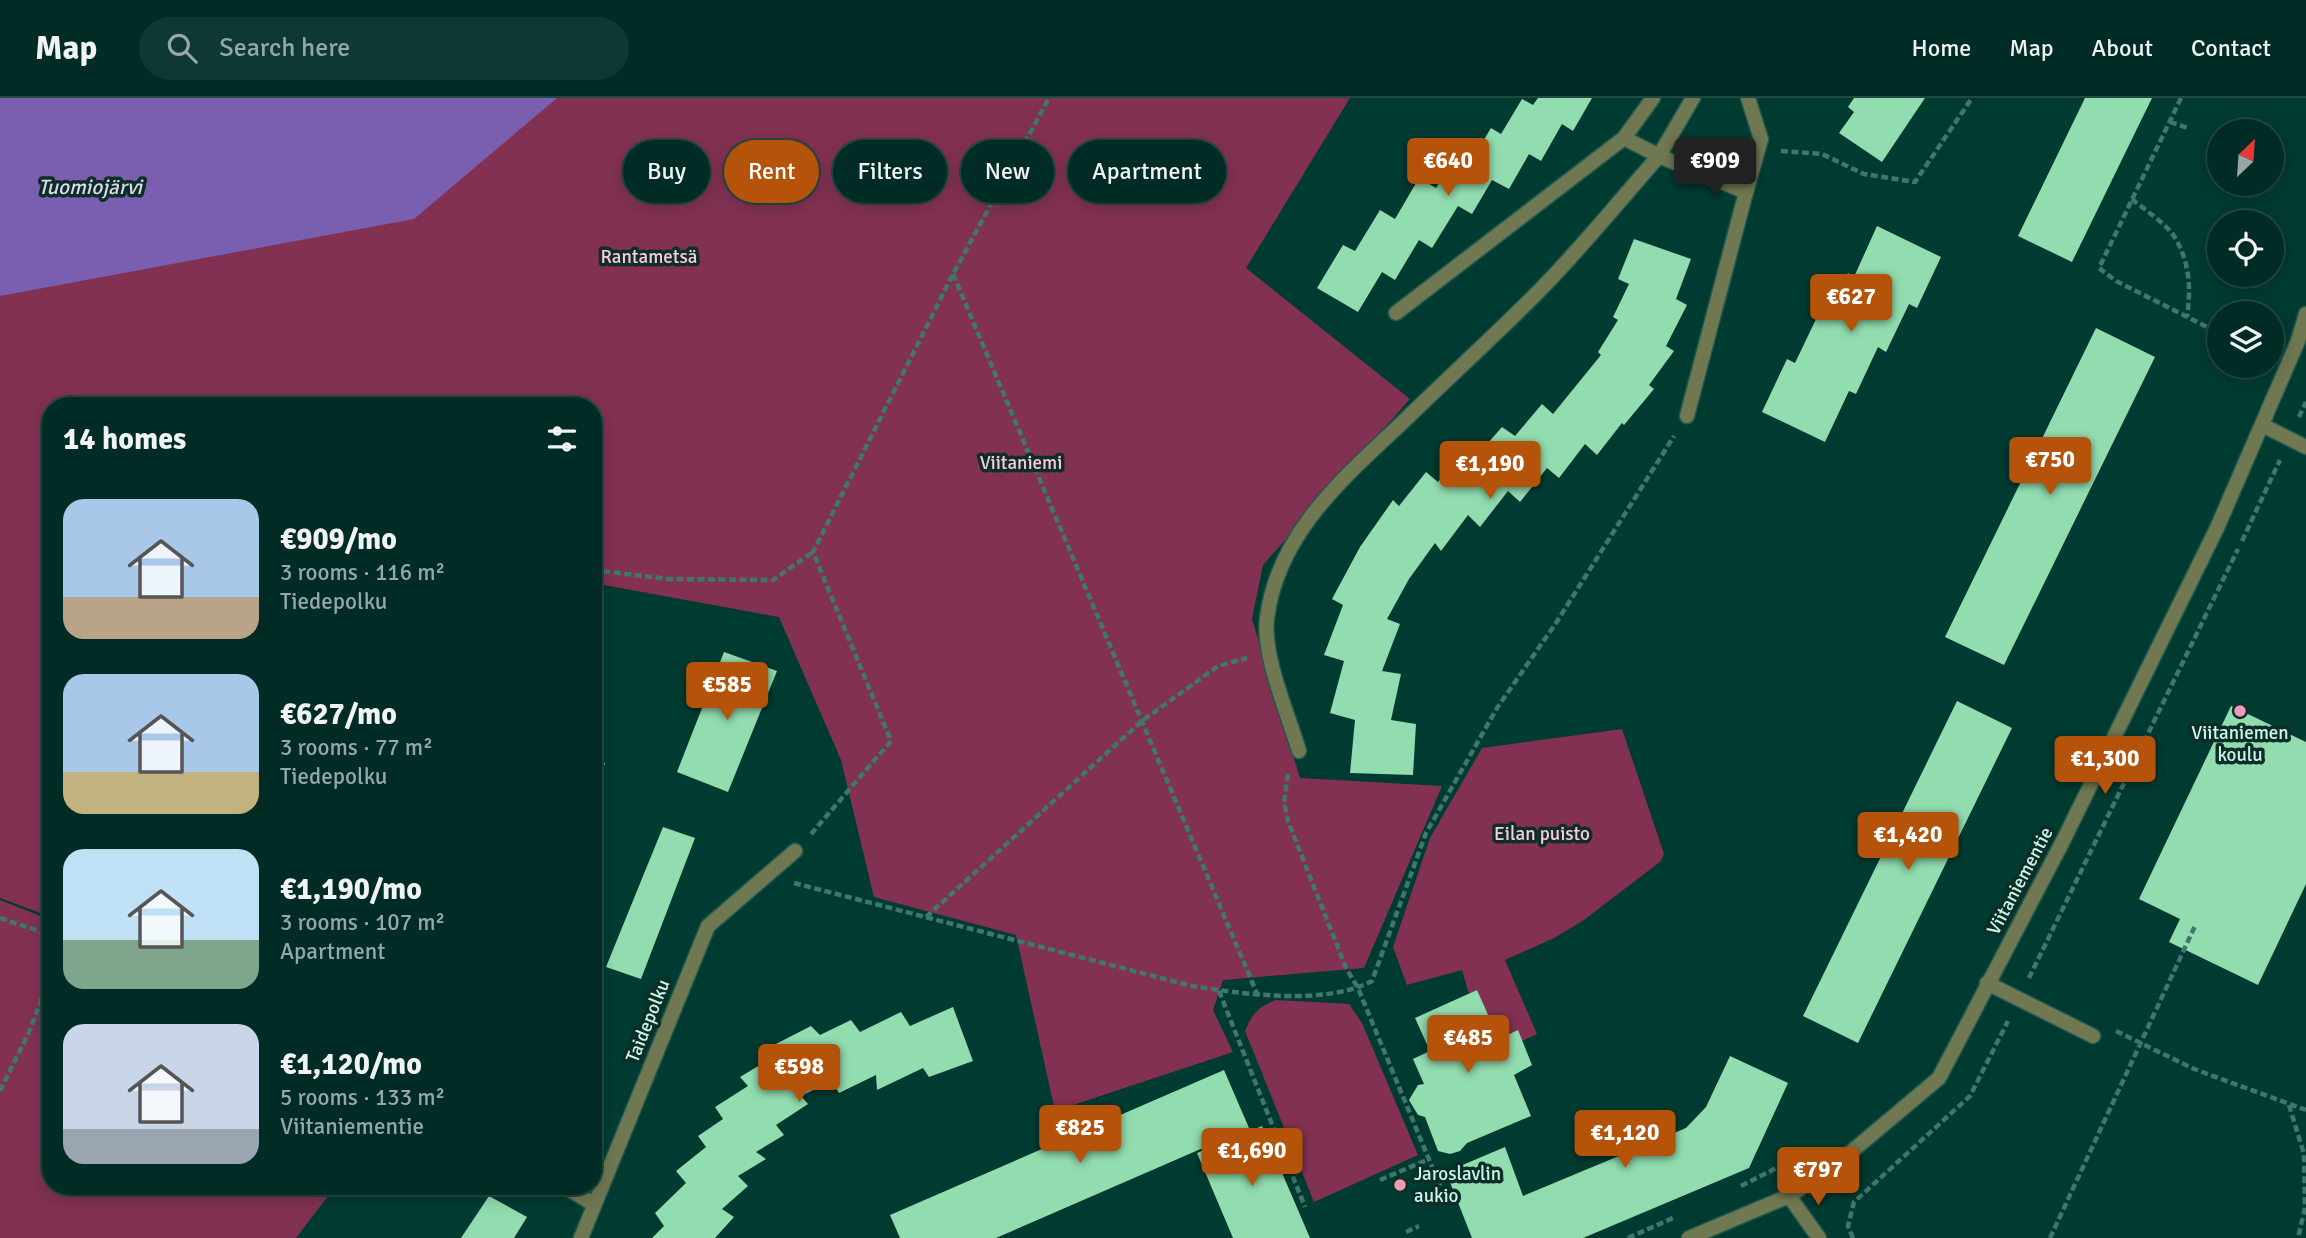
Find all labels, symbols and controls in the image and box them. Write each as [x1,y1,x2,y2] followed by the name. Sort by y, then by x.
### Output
[139,17,629,80] search box
[35,28,97,69] text: Map
[163,29,201,67] icon: search
[219,32,350,64] text: Search here
[1911,33,1971,63] text: Home
[2009,33,2054,63] text: Map
[2092,33,2153,63] text: About
[2191,33,2271,63] text: Contact
[2207,119,2284,196] north arrow
[2207,119,2284,378] map controls
[1407,139,1489,198] pin: €640
[1674,139,1756,198] pin: €909
[623,140,710,203] chip: Buy
[724,140,819,203] chip: Rent
[833,140,947,203] chip: Filters
[961,140,1054,203] chip: New
[1068,140,1226,203] chip: Apartment
[1423,146,1473,175] text: €640
[1690,146,1740,175] text: €909
[38,174,144,200] water label: Tuomiojärvi
[2207,210,2284,287] button: locate
[601,245,697,269] park label: Rantametsä
[1810,274,1892,334] pin: €627
[1826,282,1876,311] text: €627
[2207,301,2284,378] button: layers
[543,420,581,458] icon: filters
[63,421,186,458] text: 14 homes
[2009,438,2091,497] pin: €750
[1433,442,1547,501] pin: €1,190
[2025,445,2075,474] text: €750
[1456,449,1524,478] text: €1,190
[980,451,1062,475] park label: Viitaniemi
[280,521,397,558] text: €909/mo
[119,527,203,611] icon: home
[280,558,445,587] text: 3 rooms · 116 m²
[280,587,387,616] text: Tiedepolku
[686,662,768,722] pin: €585
[702,670,752,699] text: €585
[280,696,397,733] text: €627/mo
[119,702,203,786] icon: home
[2232,703,2248,719] marker: Viitaniemen koulu
[2191,721,2289,767] place label: Viitaniemen koulu
[280,733,433,762] text: 3 rooms · 77 m²
[2048,736,2162,796] pin: €1,300
[2071,744,2139,773] text: €1,300
[280,762,387,791] text: Tiedepolku
[1851,812,1965,872] pin: €1,420
[1874,820,1942,849] text: €1,420
[1494,822,1590,846] park label: Eilan puisto
[1981,823,2059,939] street label: Viitaniementie
[280,871,422,908] text: €1,190/mo
[119,877,203,961] icon: home
[280,908,445,937] text: 3 rooms · 107 m²
[280,937,385,966] text: Apartment
[620,976,676,1066] street label: Taidepolku
[1427,1016,1509,1075] pin: €485
[1443,1023,1493,1052] text: €485
[758,1044,840,1104] pin: €598
[280,1046,422,1083] text: €1,120/mo
[119,1052,203,1136] icon: home
[774,1052,824,1081] text: €598
[280,1083,445,1112] text: 5 rooms · 133 m²
[1039,1105,1121,1165] pin: €825
[1568,1110,1682,1170] pin: €1,120
[280,1112,424,1141] text: Viitaniementie
[1055,1113,1105,1142] text: €825
[1591,1118,1659,1147] text: €1,120
[1195,1128,1309,1188] pin: €1,690
[1218,1136,1286,1165] text: €1,690
[1777,1148,1859,1207] pin: €797
[1793,1155,1843,1184] text: €797
[1414,1162,1501,1208] place label: Jaroslavlin aukio
[1392,1177,1408,1193] marker: Jaroslavlin aukio

